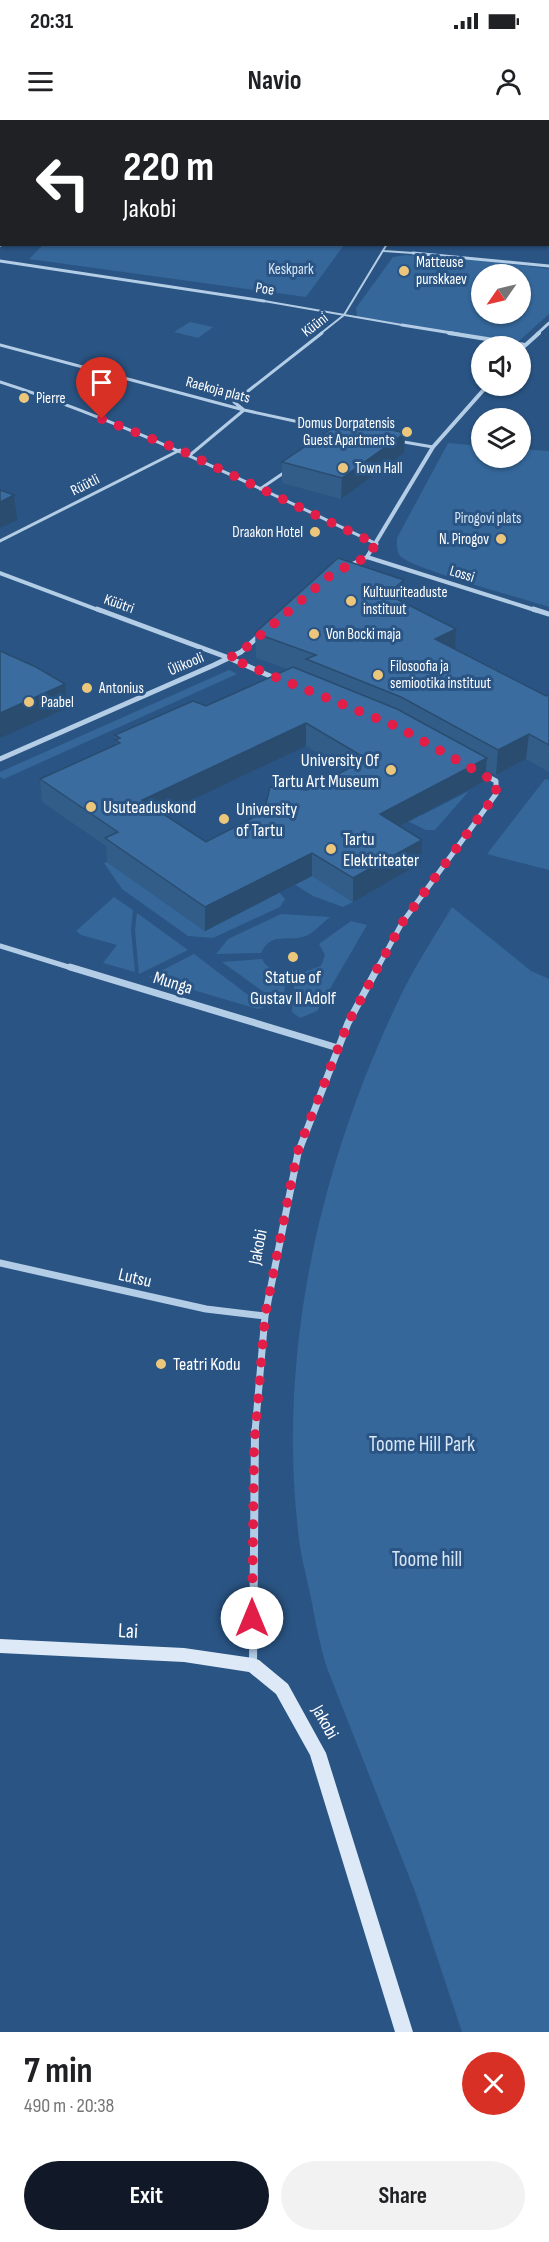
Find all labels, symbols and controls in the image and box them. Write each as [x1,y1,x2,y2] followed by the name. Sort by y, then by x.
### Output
[30,8,73,35] text: 20:31
[24,65,57,98] icon: menu
[248,65,301,97] text: Navio
[492,65,525,98] icon: person
[123,142,214,193] text: 220 m
[24,144,102,222] icon: left
[123,193,176,225] text: Jakobi
[416,253,467,289] place label: Matteuse purskkaev
[268,260,314,279] park label: Keskpark
[397,264,411,278] marker: Matteuse purskkaev
[471,264,531,324] north arrow
[471,264,531,468] map controls
[254,278,276,300] street label: Poe
[298,309,332,341] street label: Küüni
[471,336,531,396] button: sound
[76,357,127,419] pin
[85,366,118,399] icon: arrive
[184,372,252,408] street label: Raekoja plats
[36,389,66,408] place label: Pierre
[17,391,31,405] marker: Pierre
[471,408,531,468] button: layers
[297,414,395,450] place label: Domus Dorpatensis Guest Apartments
[400,425,414,439] marker: Domus Dorpatensis Guest Apartments
[355,459,402,478] place label: Town Hall
[336,461,350,475] marker: Town Hall
[67,470,103,500] street label: Rüütli
[454,509,522,528] park label: Pirogovi plats
[232,523,303,542] place label: Draakon Hotel
[308,525,322,539] marker: Draakon Hotel
[439,530,489,549] place label: N. Pirogov
[494,532,508,546] marker: N. Pirogov
[447,561,477,587] street label: Lossi
[363,583,448,619] place label: Kultuuriteaduste instituut
[101,590,137,618] street label: Küütri
[344,594,358,608] marker: Kultuuriteaduste instituut
[326,625,401,644] place label: Von Bocki maja
[307,627,321,641] marker: Von Bocki maja
[165,648,207,680] street label: Ülikooli
[390,657,492,693] place label: Filosoofia ja semiootika instituut
[371,668,385,682] marker: Filosoofia ja semiootika instituut
[98,679,144,698] place label: Antonius
[80,681,94,695] marker: Antonius
[41,693,74,712] place label: Paabel
[22,695,36,709] marker: Paabel
[272,750,380,792] place label: University Of Tartu Art Museum
[384,763,398,777] marker: University Of Tartu Art Museum
[103,797,196,818] place label: Usuteaduskond
[236,799,297,841] place label: University of Tartu
[84,800,98,814] marker: Usuteaduskond
[217,812,231,826] marker: University of Tartu
[343,829,419,871] place label: Tartu Elektriteater
[324,842,338,856] marker: Tartu Elektriteater
[286,950,300,964] marker: Statue of Gustav II Adolf
[151,967,195,999] street label: Munga
[250,967,337,1009] place label: Statue of Gustav II Adolf
[244,1228,272,1267] street label: Jakobi
[116,1264,154,1292] street label: Lutsu
[173,1354,240,1375] place label: Teatri Kodu
[154,1357,168,1371] marker: Teatri Kodu
[369,1432,475,1457] park label: Toome Hill Park
[392,1547,462,1572] park label: Toome hill
[220,1586,284,1650] position arrow
[117,1618,139,1644] street label: Lai
[307,1701,343,1743] street label: Jakobi
[24,2050,93,2093] text: 7 min
[462,2052,525,2115] button: close
[24,2094,114,2118] text: 490 m · 20:38
[24,2161,269,2230] button: Exit
[281,2161,525,2230] button: Share

